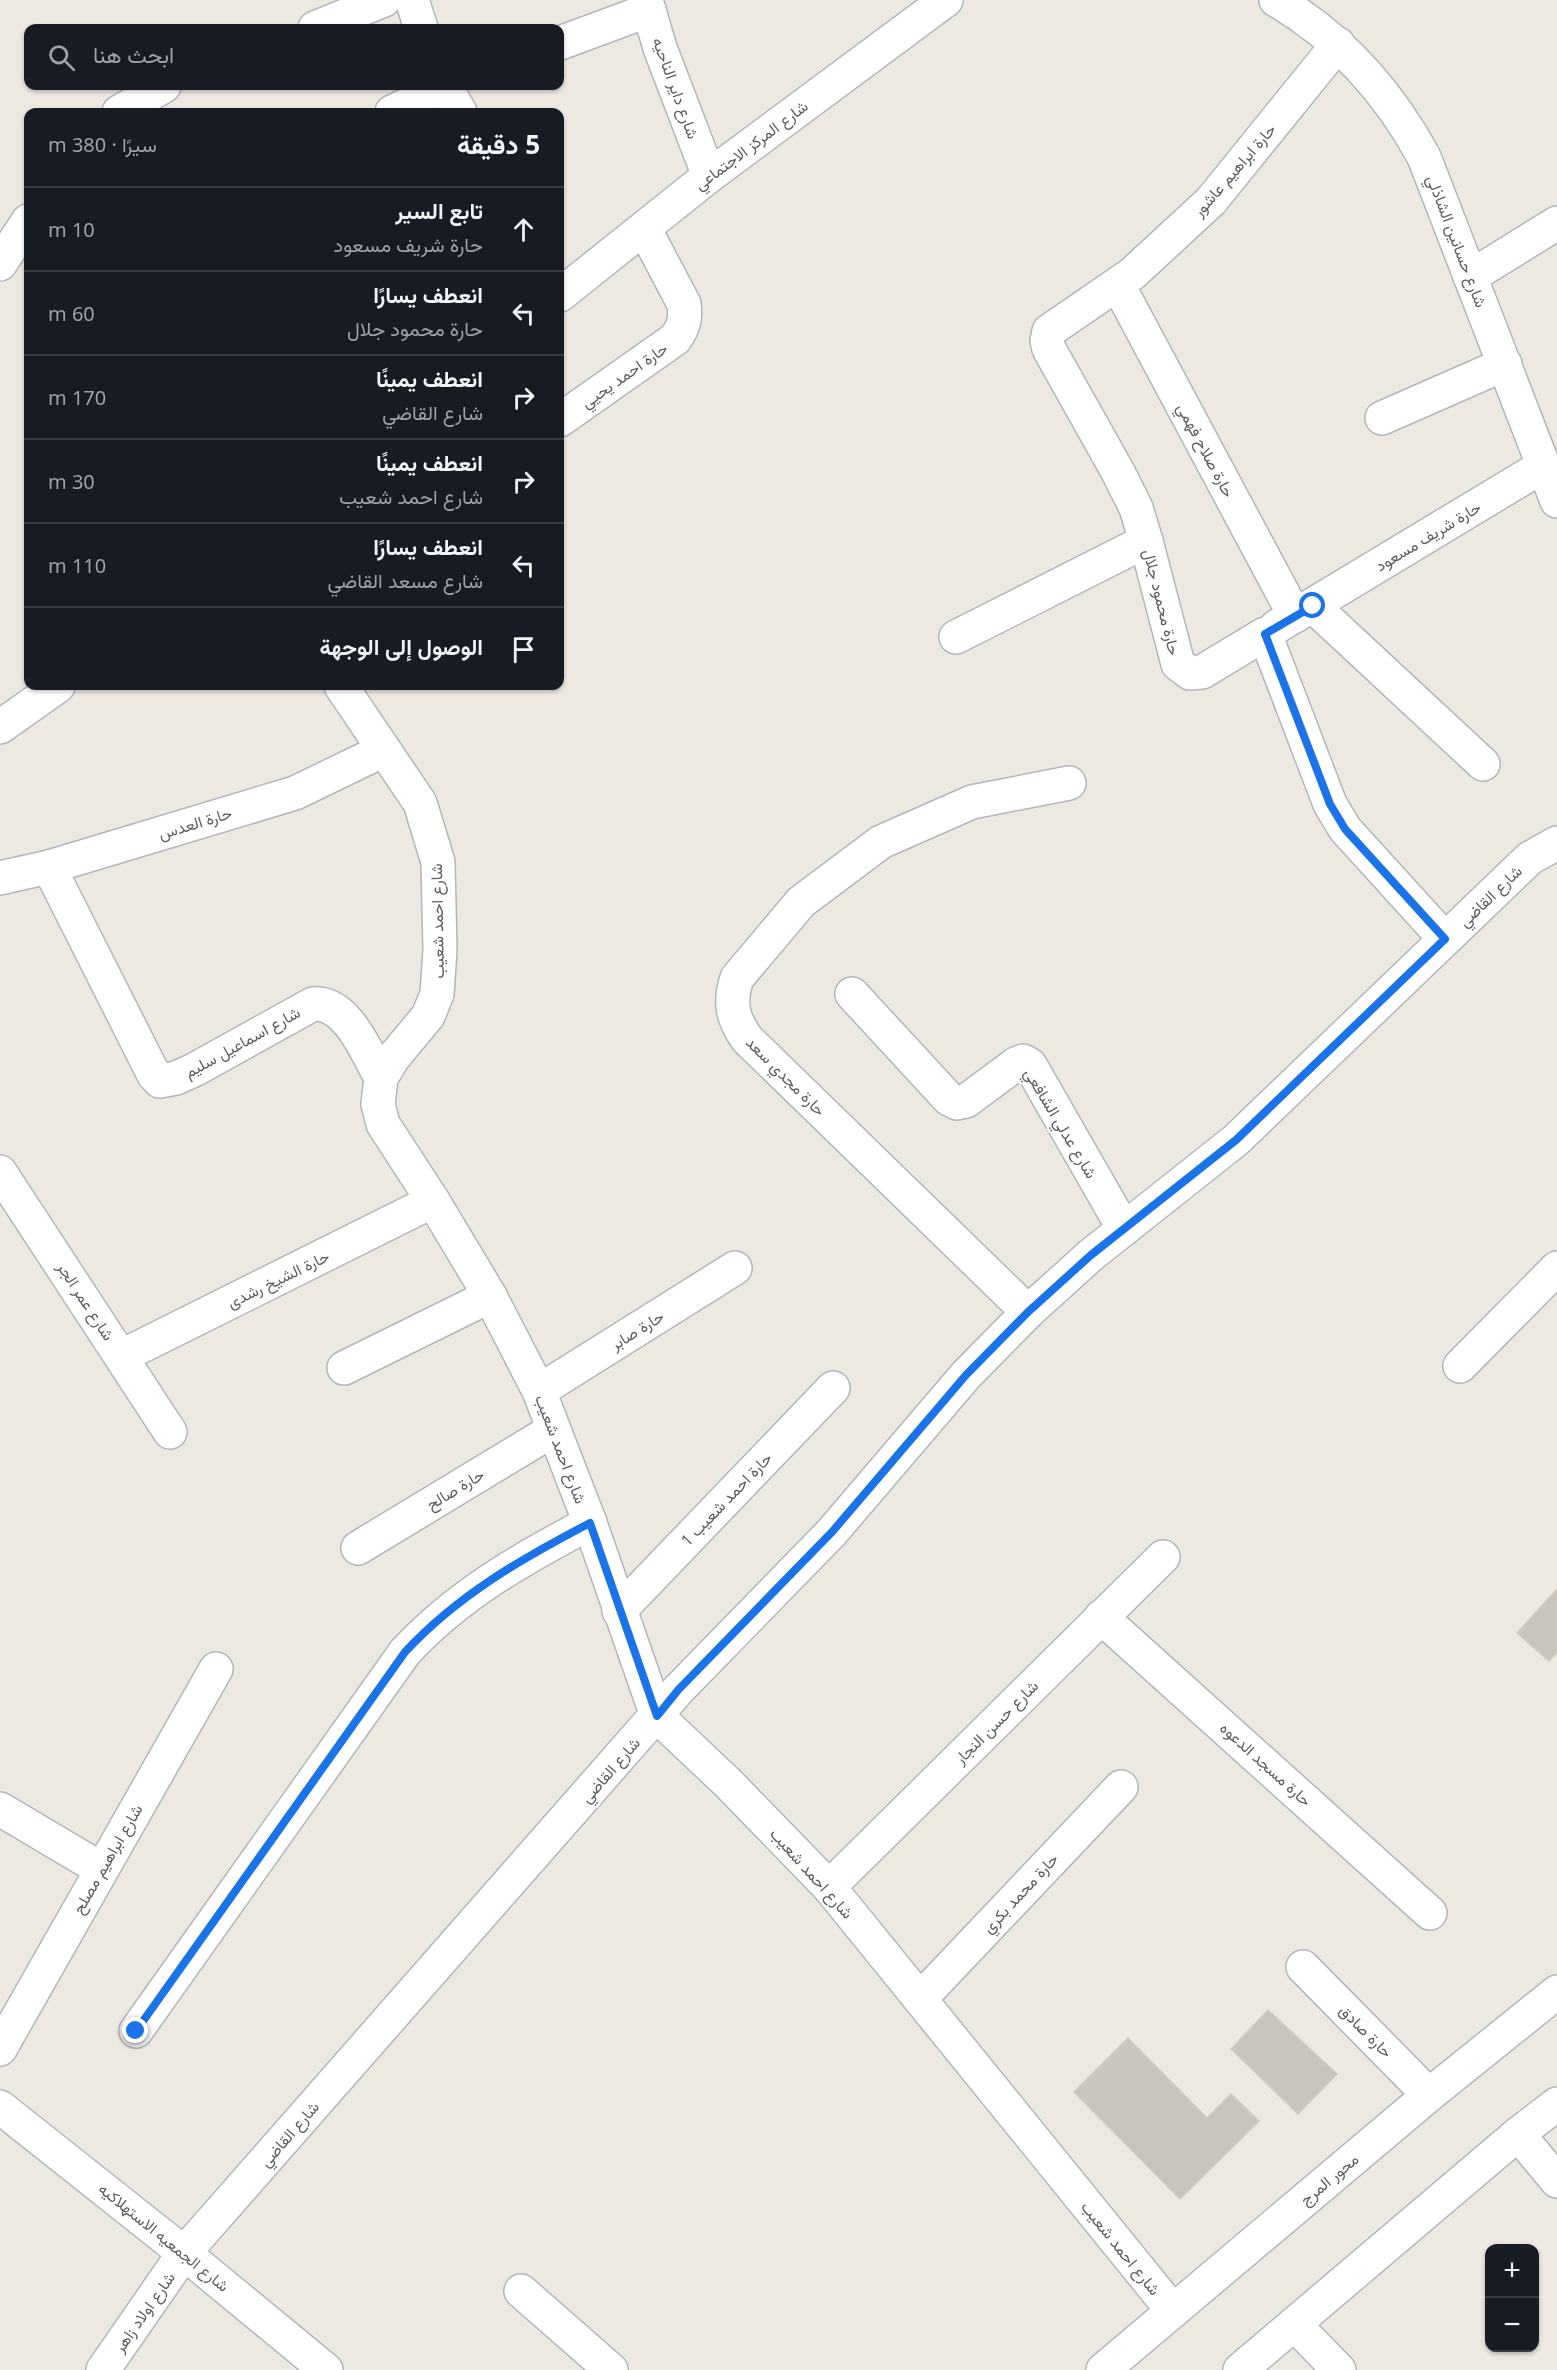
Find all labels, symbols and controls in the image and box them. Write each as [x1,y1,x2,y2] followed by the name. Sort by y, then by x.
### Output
[24,24,564,90] search box
[647,34,705,142] street label: شارع داير الناحيه
[93,39,174,69] text: ابحث هنا
[45,41,78,74] icon: search
[690,95,814,197] street label: شارع المركز الاجتماعي
[1187,118,1281,222] street label: حارة ابراهيم عاشور
[457,126,540,162] text: 5 دقيقة
[48,131,157,158] text: سيرًا · 380 m
[1419,172,1492,311] street label: شارع حسانين الشاذلي
[395,195,483,225] text: تابع السير
[507,213,540,246] icon: ahead
[48,216,95,243] text: 10 m
[334,231,483,258] text: حارة شريف مسعود
[373,279,483,309] text: انعطف يسارًا
[507,297,540,330] icon: left
[48,300,95,327] text: 60 m
[347,315,483,342] text: حارة محمود جلال
[576,337,674,416] street label: حارة احمد يحيي
[376,363,483,393] text: انعطف يمينًا
[507,381,540,414] icon: right
[48,384,106,411] text: 170 m
[382,399,483,426] text: شارع القاضي
[1169,399,1240,503] street label: حارة صلاح فهمي
[376,447,483,477] text: انعطف يمينًا
[507,465,540,498] icon: right
[48,468,95,495] text: 30 m
[339,483,483,510] text: شارع احمد شعيب
[1371,496,1485,576] street label: حارة شريف مسعود
[373,531,483,561] text: انعطف يسارًا
[1138,547,1186,658] street label: حارة محمود جلال
[507,549,540,582] icon: left
[48,552,106,579] text: 110 m
[327,567,483,594] text: شارع مسعد القاضي
[1299,592,1325,618] route start
[319,631,483,661] text: الوصول إلى الوجهة
[507,633,540,666] icon: arrive
[156,801,235,845] street label: حارة العدس
[1453,860,1529,934] street label: شارع القاضي
[425,863,450,979] street label: شارع احمد شعيب
[180,1001,304,1084] street label: شارع اسماعيل سليم
[739,1031,831,1123] street label: حارة مجدي سعد
[1017,1064,1103,1184] street label: شارع عدلي الشافعي
[223,1245,333,1314] street label: حارة الشيخ رشدى
[51,1257,120,1345] street label: شارع عمر الجر
[605,1305,668,1356] street label: حارة صابر
[529,1391,592,1507] street label: شارع احمد شعيب
[675,1447,777,1551] street label: حارة احمد شعيب 1
[422,1463,489,1516] street label: حارة صالح
[948,1675,1044,1770] street label: شارع حسن النجار
[1215,1717,1317,1811] street label: حارة مسجد الدعوه
[575,1732,647,1810] street label: شارع القاضي
[67,1800,148,1918] street label: شارع ابراهيم مصلح
[765,1823,859,1924] street label: شارع احمد شعيب
[977,1848,1065,1940] street label: حارة محمد بكري
[1335,2000,1398,2063] street label: حارة صادق
[122,2017,148,2043] route end
[254,2096,326,2174] street label: شارع القاضي
[1295,2148,1364,2211] street label: محور المرج
[93,2177,234,2297] street label: شارع الجمعيه الاستهلاكيه
[1075,2196,1166,2300] street label: شارع احمد شعيب
[1485,2244,1539,2352] map controls
[1485,2244,1539,2298] button: +
[108,2267,181,2358] street label: شارع اولاد زاهر
[1485,2298,1539,2352] button: −

